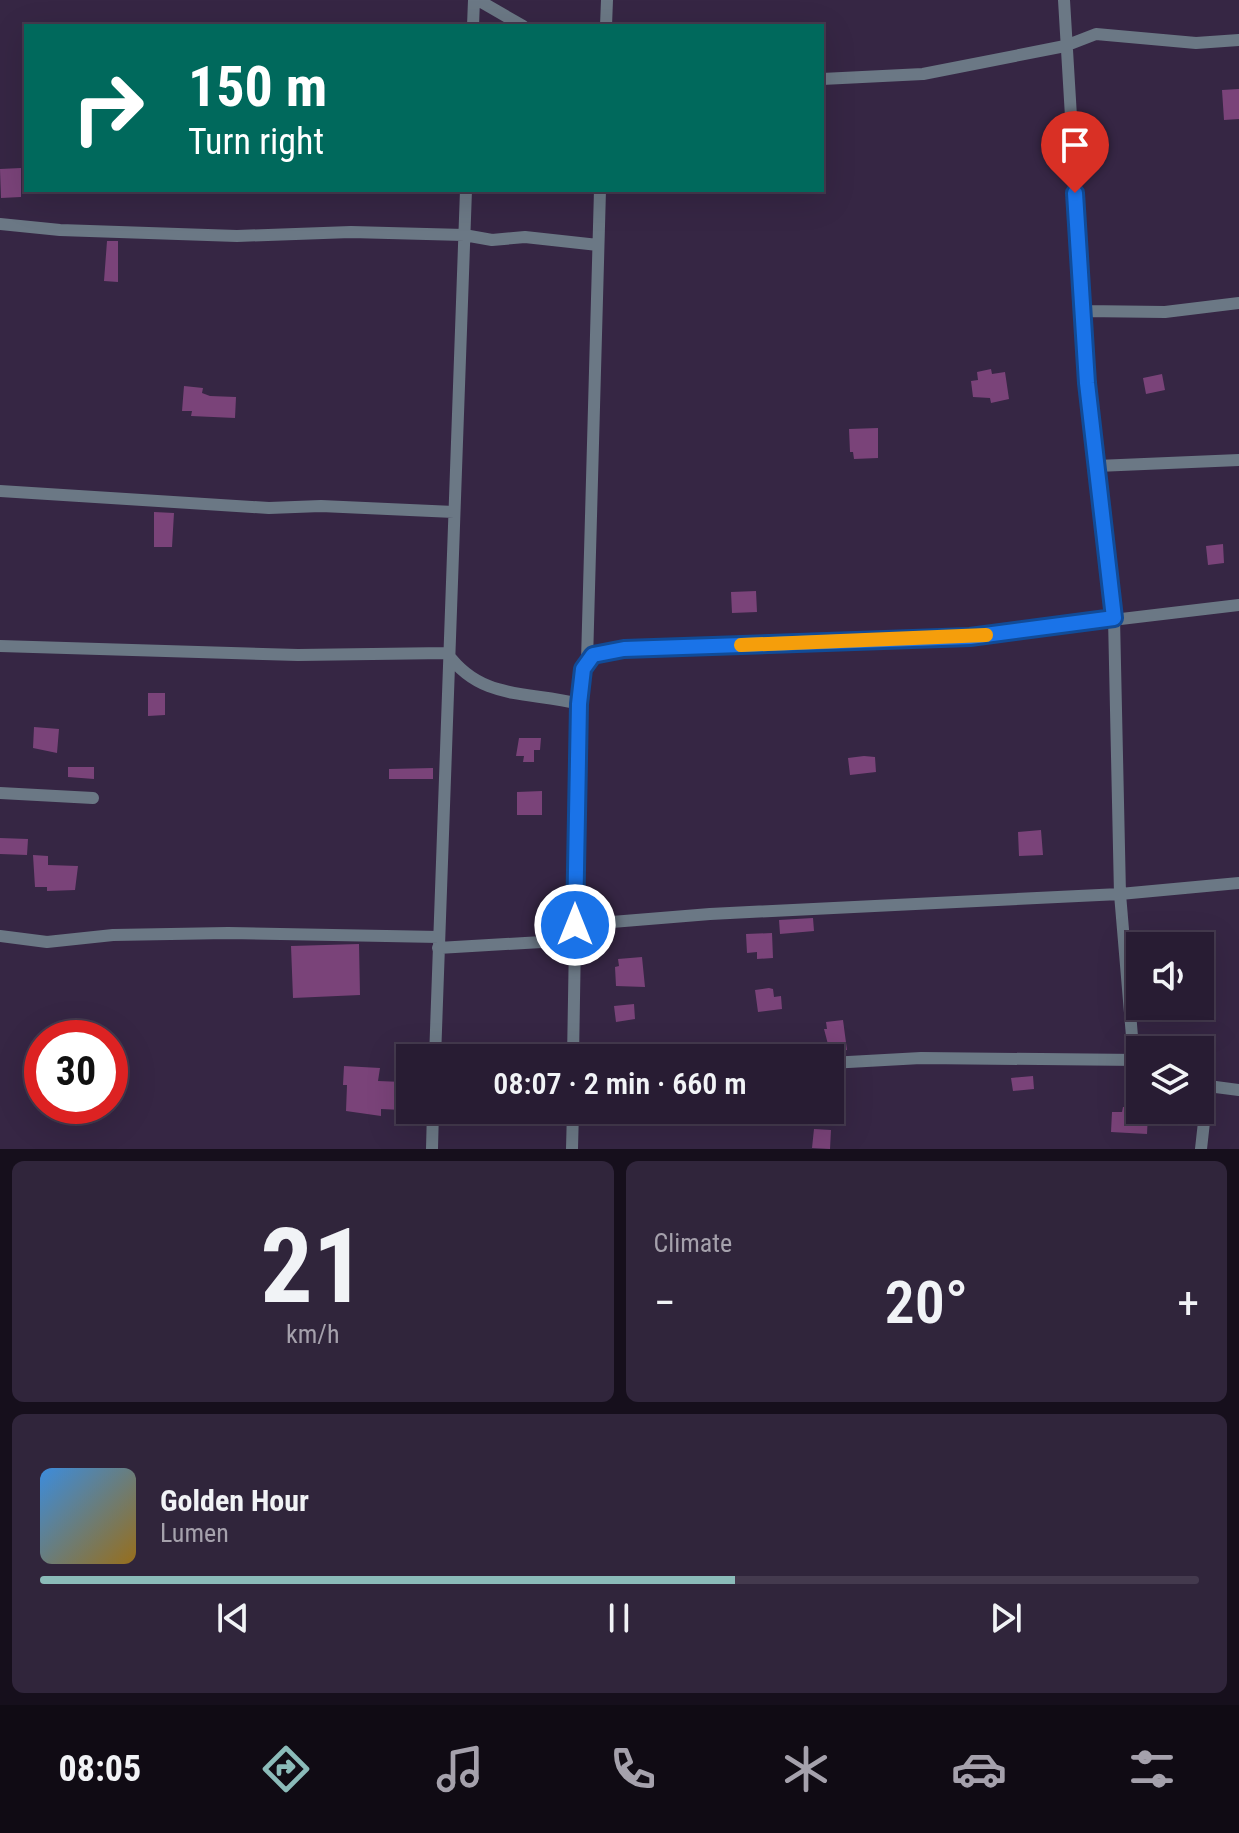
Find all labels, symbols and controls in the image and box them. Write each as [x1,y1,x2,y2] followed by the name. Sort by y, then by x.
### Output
[188,54,327,120] text: 150 m
[56,56,160,160] icon: right
[1041,111,1109,193] pin
[188,121,324,163] text: Turn right
[1053,123,1097,167] icon: arrive
[533,883,617,967] position arrow
[1126,932,1214,1124] map controls
[1126,932,1214,1020] button: sound
[24,1020,128,1124] speed limit sign: 30
[1126,1036,1214,1124] button: layers
[493,1066,747,1101] text: 08:07 · 2 min · 660 m
[260,1206,365,1327] text: 21
[654,1228,732,1258] text: Climate
[885,1267,968,1338] text: 20°
[654,1277,676,1329] text: −
[1177,1277,1199,1329] text: +
[286,1319,340,1349] text: km/h
[160,1483,309,1518] text: Golden Hour
[160,1518,229,1548] text: Lumen
[211,1596,255,1640] icon: previous
[597,1596,641,1640] icon: pause
[984,1596,1028,1640] icon: next
[258,1741,314,1797] icon: directions
[432,1741,488,1797] icon: music
[605,1741,661,1797] icon: phone
[778,1741,834,1797] icon: climate
[951,1741,1007,1797] icon: car
[1124,1741,1180,1797] icon: filters
[59,1748,141,1790] text: 08:05

